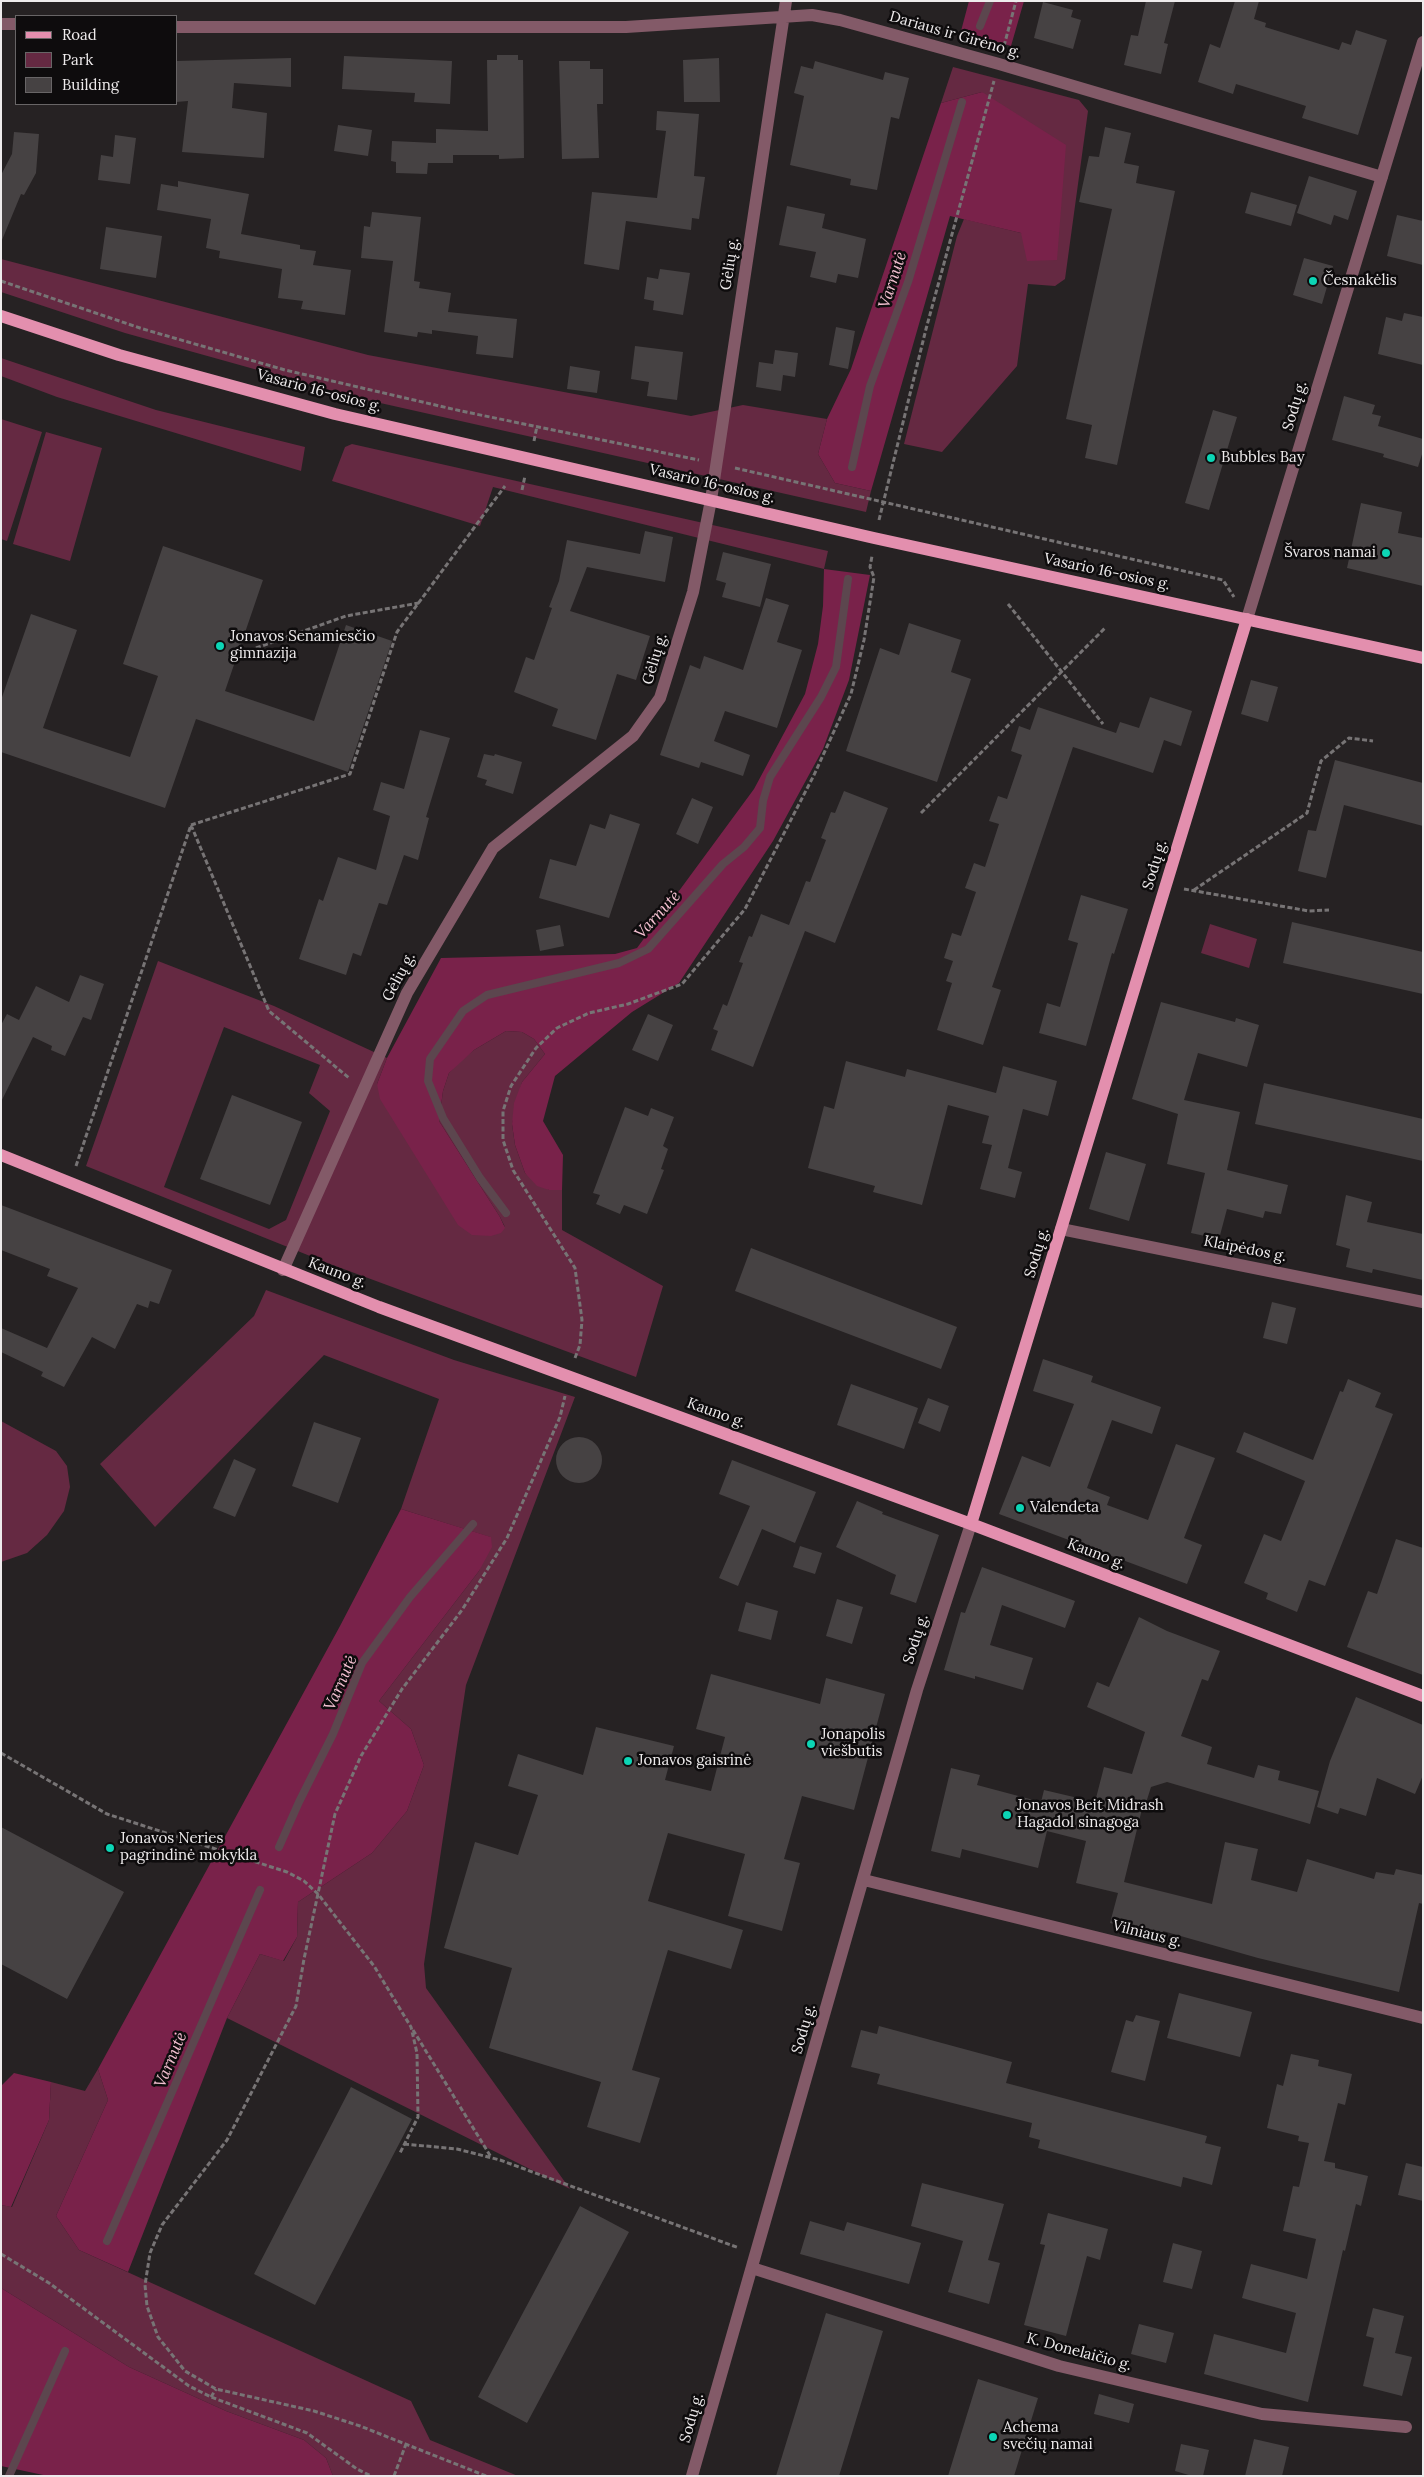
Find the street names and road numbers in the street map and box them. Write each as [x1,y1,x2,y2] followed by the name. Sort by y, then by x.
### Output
[887,8,1023,62] street label: Dariaus ir Girėno g.
[717,237,743,291] street label: Gėlių g.
[255,366,383,416] street label: Vasario 16-osios g.
[1279,379,1311,433] street label: Sodų g.
[647,461,777,507] street label: Vasario 16-osios g.
[1042,550,1172,594] street label: Vasario 16-osios g.
[639,631,671,687] street label: Gėlių g.
[1139,838,1171,892] street label: Sodų g.
[379,949,419,1005] street label: Gėlių g.
[1021,1226,1053,1280] street label: Sodų g.
[1202,1232,1288,1266] street label: Klaipėdos g.
[305,1254,369,1292] street label: Kauno g.
[684,1394,748,1432] street label: Kauno g.
[1064,1535,1128,1573] street label: Kauno g.
[900,1612,932,1666] street label: Sodų g.
[1111,1917,1183,1951] street label: Vilniaus g.
[788,2002,820,2056] street label: Sodų g.
[1025,2329,1133,2375] street label: K. Donelaičio g.
[676,2391,708,2445] street label: Sodų g.

